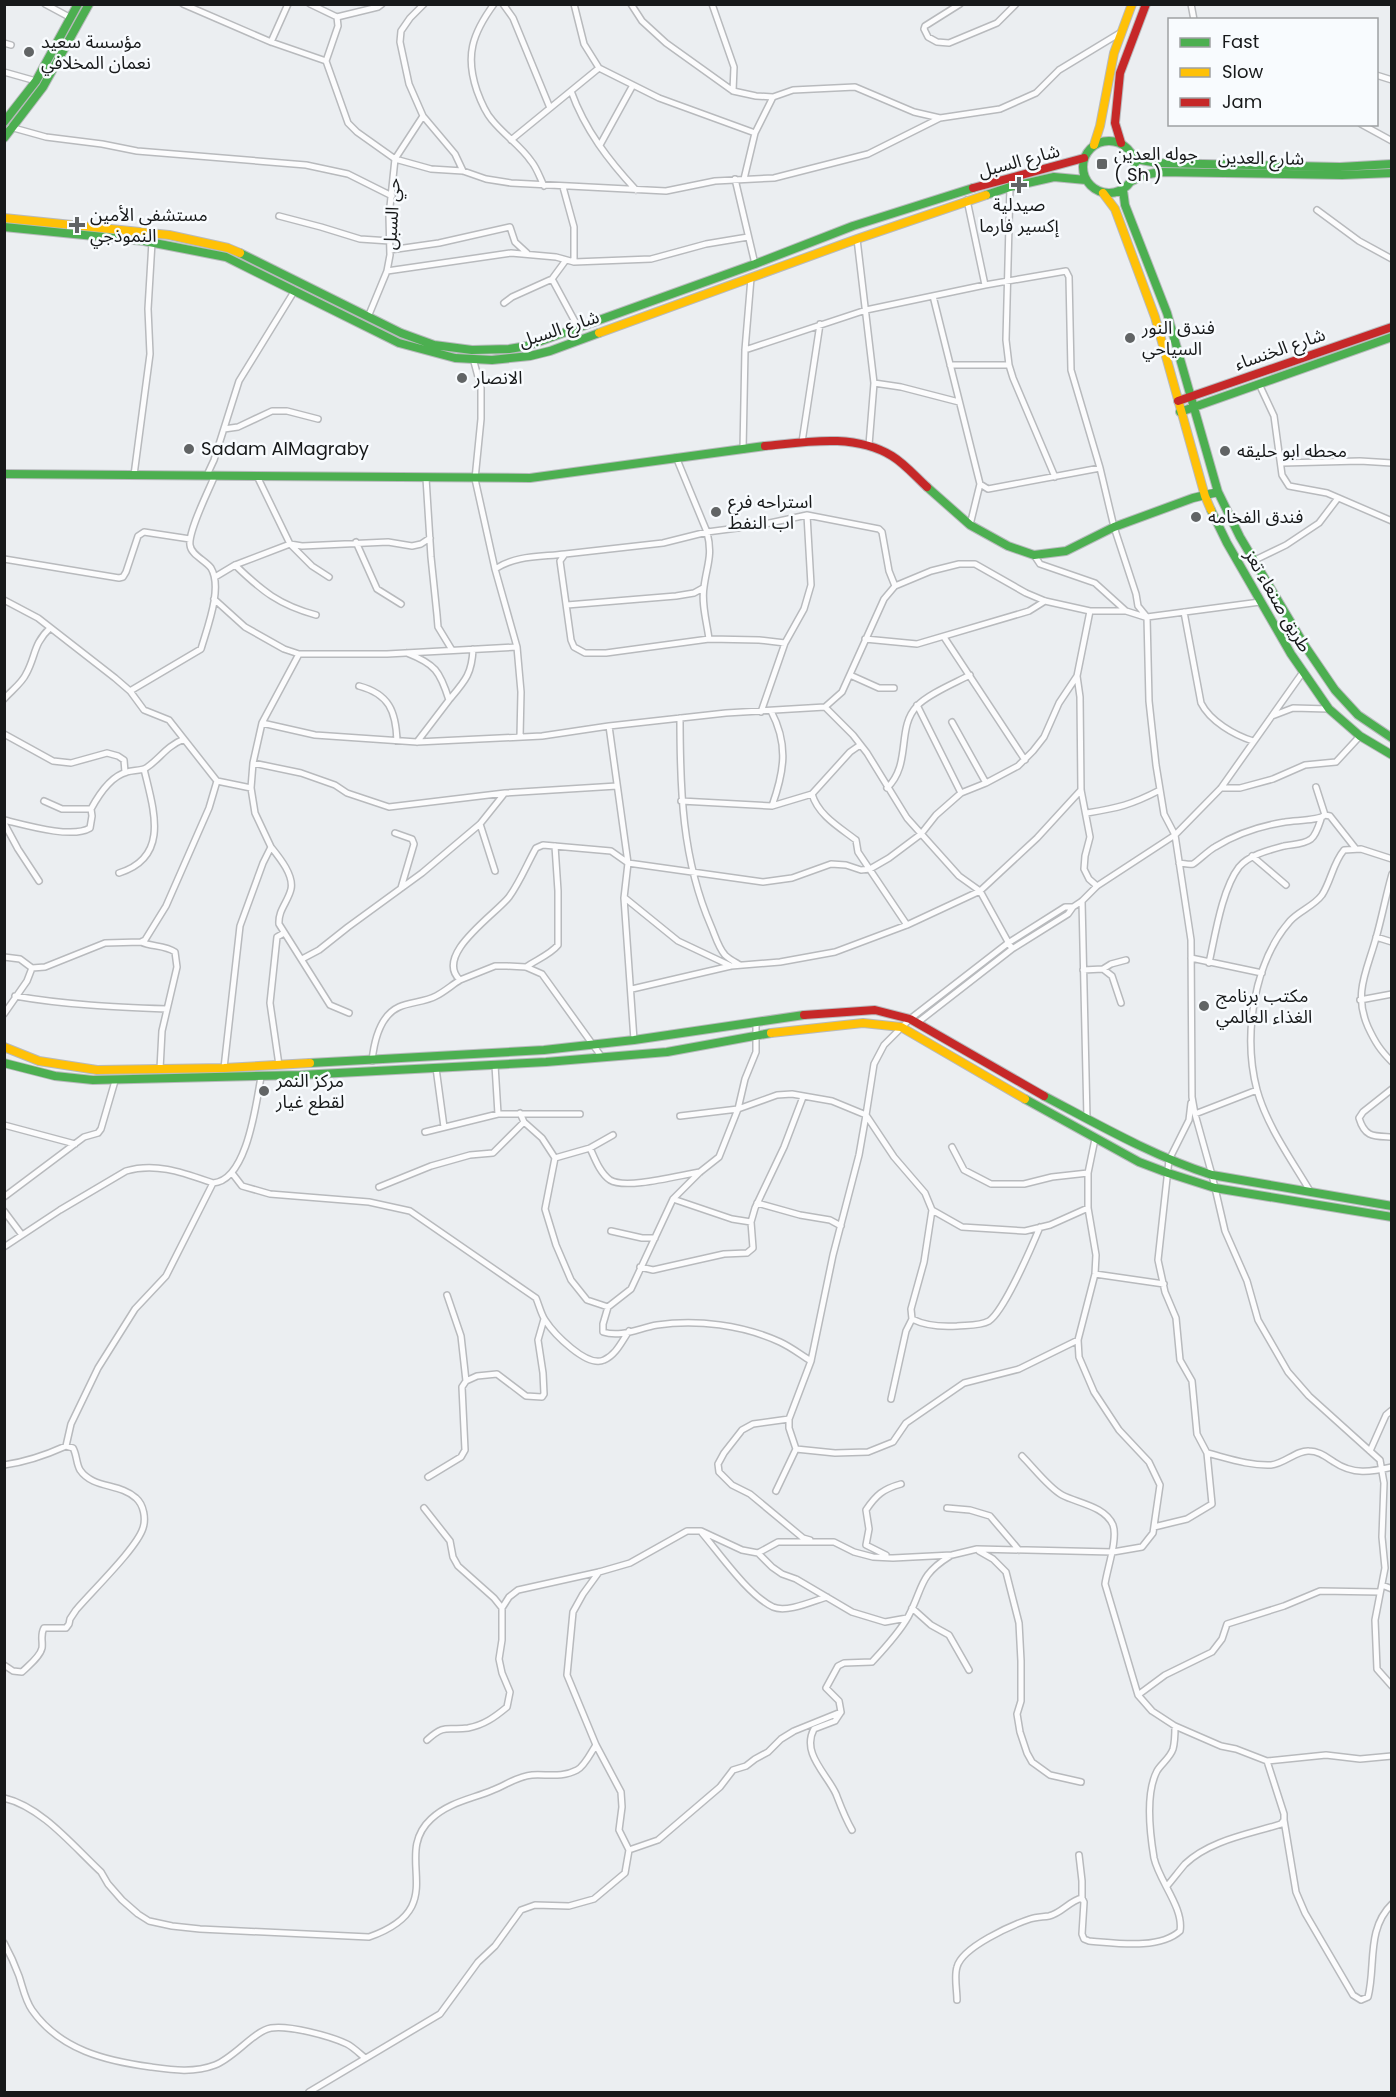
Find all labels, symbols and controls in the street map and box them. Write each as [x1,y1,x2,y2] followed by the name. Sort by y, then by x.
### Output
[1168,18,1378,126] legend
[41,29,151,76] place label: مؤسسة سعيد نعمان المخلافي
[1222,29,1259,54] text: Fast
[22,45,36,59] marker: مؤسسة سعيد نعمان المخلافي
[1222,59,1264,84] text: Slow
[1222,89,1262,114] text: Jam
[975,138,1063,185] street label: شارع السبل
[1114,141,1198,187] place label: جوله العدين ( Sh )
[1218,144,1304,173] street label: شارع العدين
[1095,157,1109,171] marker: جوله العدين ( Sh )
[377,177,407,251] street label: حي السبل
[1012,178,1026,192] marker: صيدلية إكسير فارما
[979,192,1059,238] place label: صيدلية إكسير فارما
[90,202,208,249] place label: مستشفى الأمين النموذجي
[68,216,86,234] marker: مستشفى الأمين النموذجي
[515,304,603,355] street label: شارع السبل
[1141,315,1215,362] place label: فندق النور السياحي
[1231,321,1329,378] street label: شارع الخنساء
[1123,331,1137,345] marker: فندق النور السياحي
[473,365,523,390] place label: الانصار
[455,371,469,385] marker: الانصار
[201,436,369,461] place label: Sadam AlMagraby
[1237,438,1347,463] place label: محطه ابو حليقه
[182,442,196,456] marker: Sadam AlMagraby
[1218,444,1232,458] marker: محطه ابو حليقه
[728,489,813,535] place label: استراحه فرع اب النفط
[1208,504,1303,529] place label: فندق الفخامه
[709,505,723,519] marker: استراحه فرع اب النفط
[1189,510,1203,524] marker: فندق الفخامه
[1238,544,1318,657] street label: طريق صنعاء تعز
[1216,983,1312,1030] place label: مكتب برنامج الغذاء العالمي
[1197,999,1211,1013] marker: مكتب برنامج الغذاء العالمي
[275,1068,344,1116] place label: مركز النمر لقطع غيار
[257,1084,271,1098] marker: مركز النمر لقطع غيار

